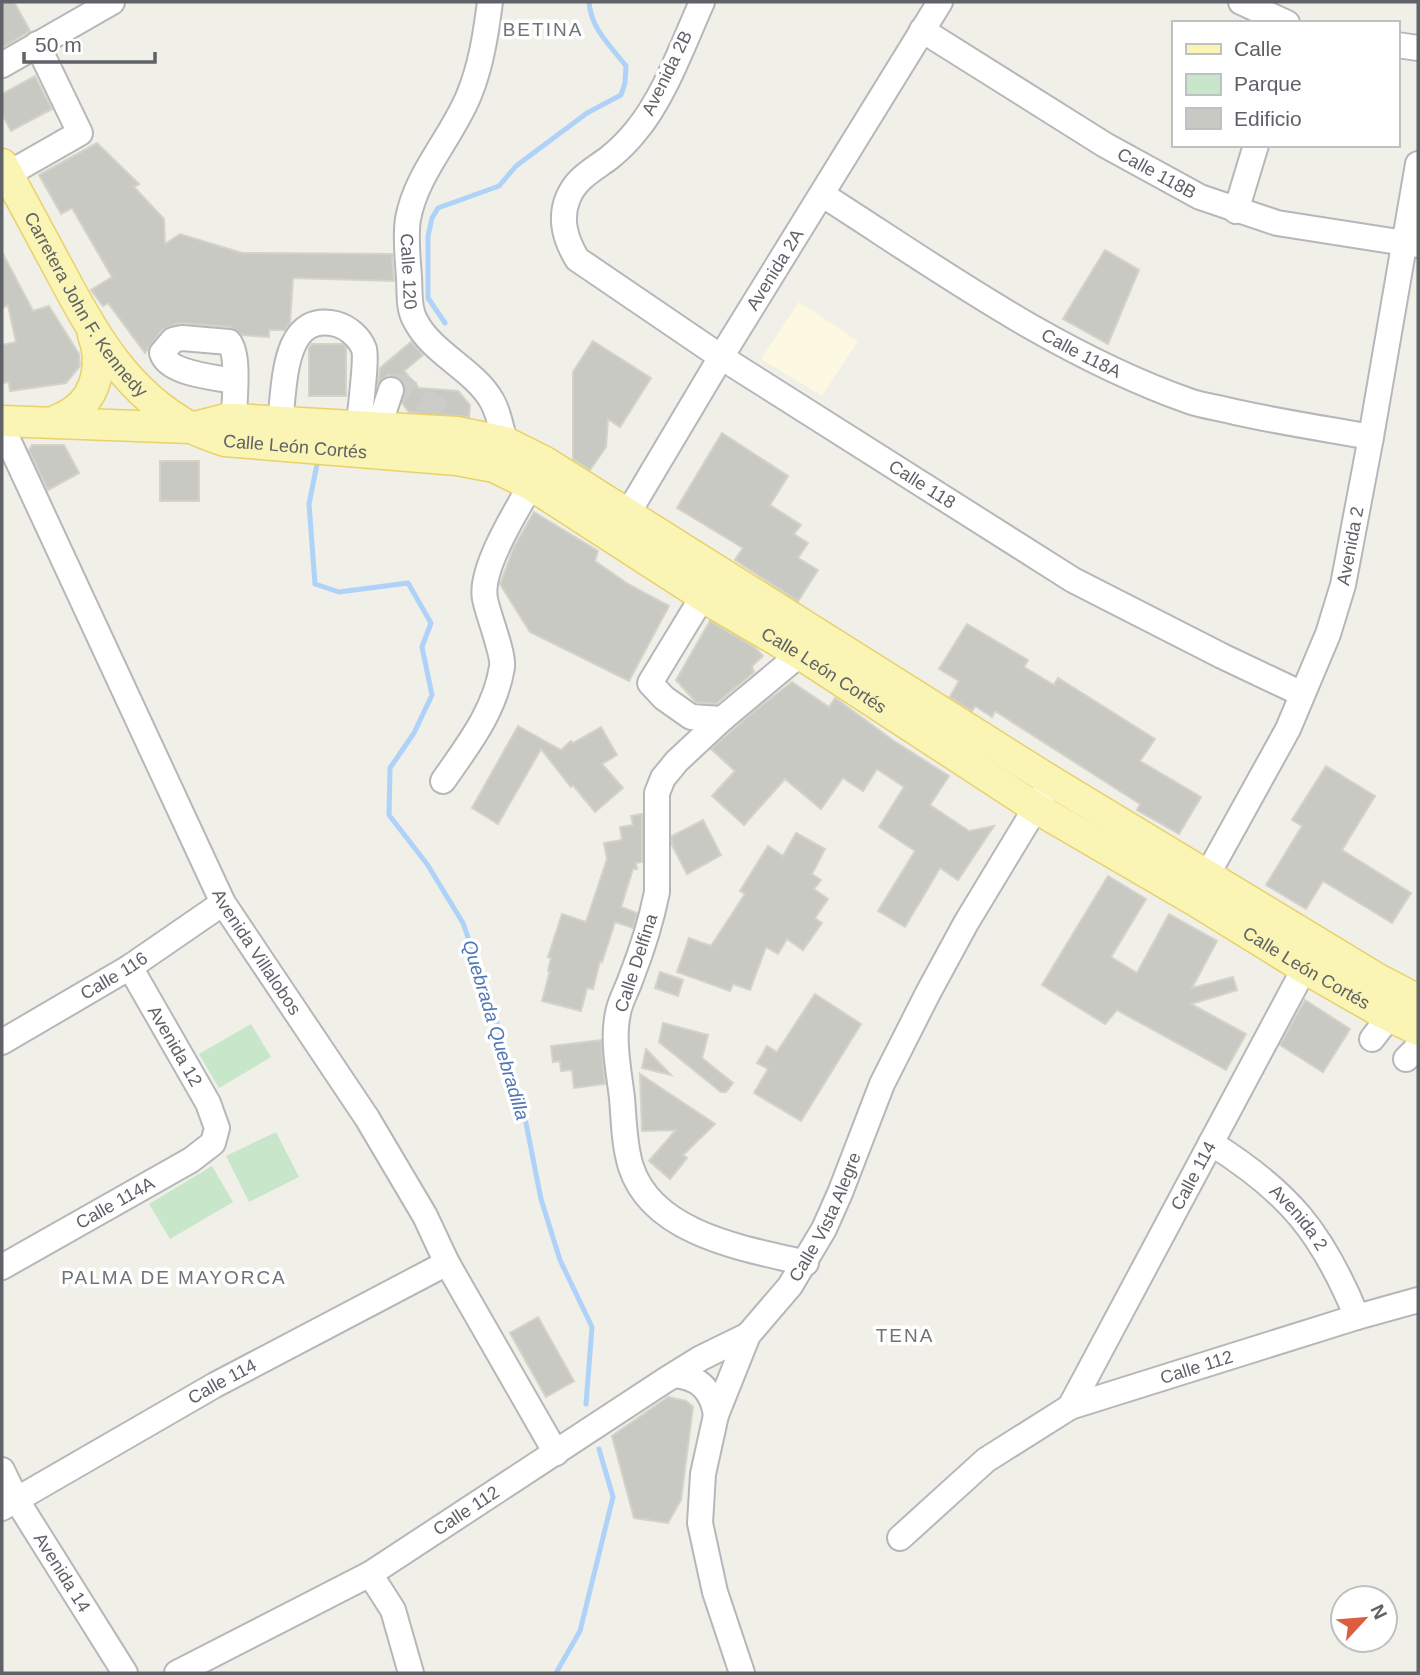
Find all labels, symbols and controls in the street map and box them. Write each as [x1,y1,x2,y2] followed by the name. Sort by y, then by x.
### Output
[503,19,583,40] district label: BETINA
[24,21,156,65] scale bar
[1172,21,1399,147] legend
[638,27,696,119] street label: Avenida 2B
[35,33,82,56] text: 50 m
[1234,37,1282,60] text: Calle
[1234,72,1302,95] text: Parque
[1234,107,1302,130] text: Edificio
[1114,144,1199,203] street label: Calle 118B
[20,209,151,401] street label: Carretera John F. Kennedy
[742,225,808,314] street label: Avenida 2A
[397,233,421,311] street label: Calle 120
[1038,325,1124,382] street label: Calle 118A
[222,431,368,463] street label: Calle León Cortés
[885,456,959,513] street label: Calle 118
[1333,505,1368,587] street label: Avenida 2
[758,623,890,718] street label: Calle León Cortés
[208,886,305,1019] street label: Avenida Villalobos
[611,910,662,1015] street label: Calle Delfina
[1239,923,1373,1013] street label: Calle León Cortés
[459,938,533,1122] water label: Quebrada Quebradilla
[77,948,151,1004] street label: Calle 116
[144,1002,206,1090] street label: Avenida 12
[1167,1138,1220,1214] street label: Calle 114
[785,1149,865,1285] street label: Calle Vista Alegre
[72,1173,158,1233] street label: Calle 114A
[1266,1181,1332,1254] street label: Avenida 2
[61,1267,287,1288] district label: PALMA DE MAYORCA
[876,1325,934,1346] district label: TENA
[1158,1347,1235,1388] street label: Calle 112
[185,1355,260,1408] street label: Calle 114
[429,1482,503,1540] street label: Calle 112
[30,1529,94,1616] street label: Avenida 14
[1329,1584,1399,1654] north arrow
[1366,1601,1391,1623] text: N

